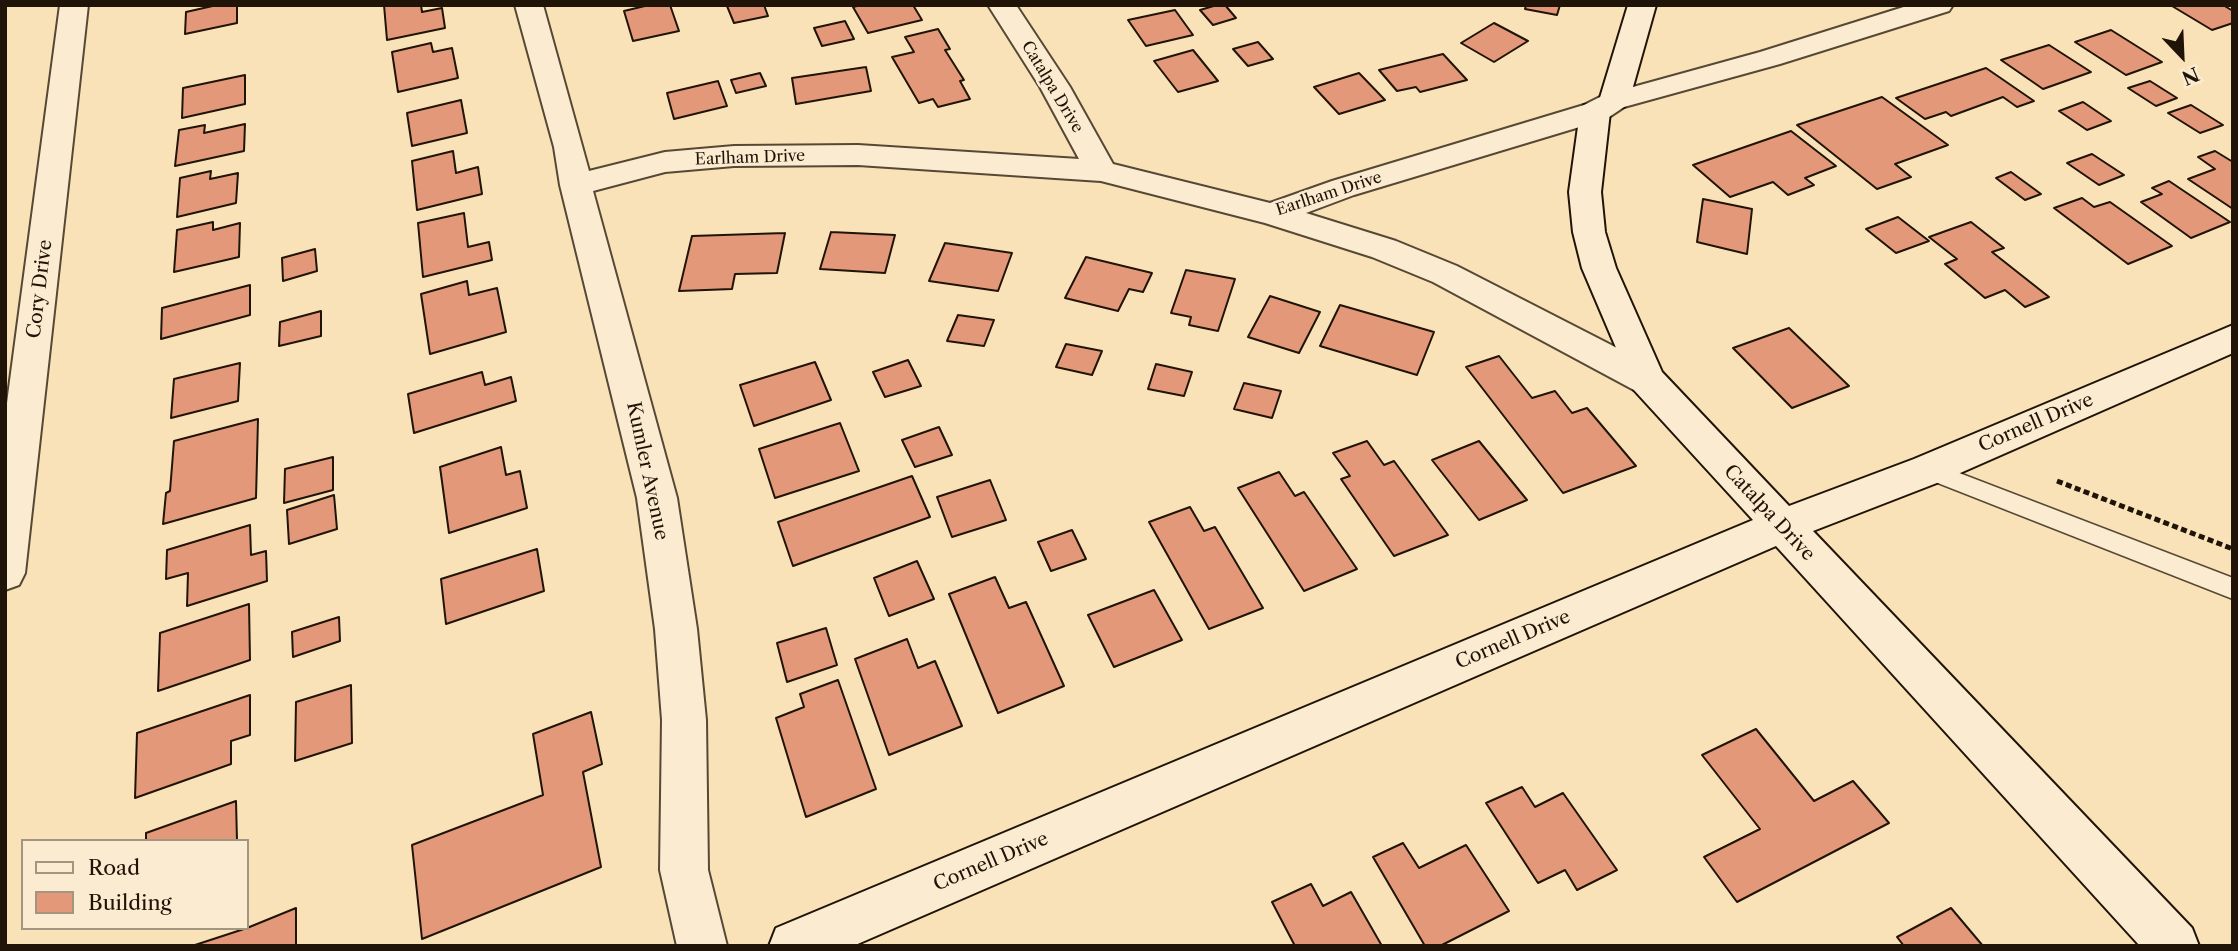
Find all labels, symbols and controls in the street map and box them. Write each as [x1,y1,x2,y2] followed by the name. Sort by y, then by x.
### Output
[2147,21,2217,91] north arrow
[1017,38,1087,136] street label: Catalpa Drive
[2178,62,2203,90] text: N
[695,146,805,170] street label: Earlham Drive
[1274,168,1384,220] street label: Earlham Drive
[23,238,57,340] street label: Cory Drive
[1975,389,2097,457] street label: Cornell Drive
[621,400,673,542] street label: Kumler Avenue
[1719,460,1819,566] street label: Catalpa Drive
[1452,606,1574,674] street label: Cornell Drive
[930,828,1052,896] street label: Cornell Drive
[21,839,248,930] legend
[88,855,140,880] text: Road
[88,890,172,915] text: Building

